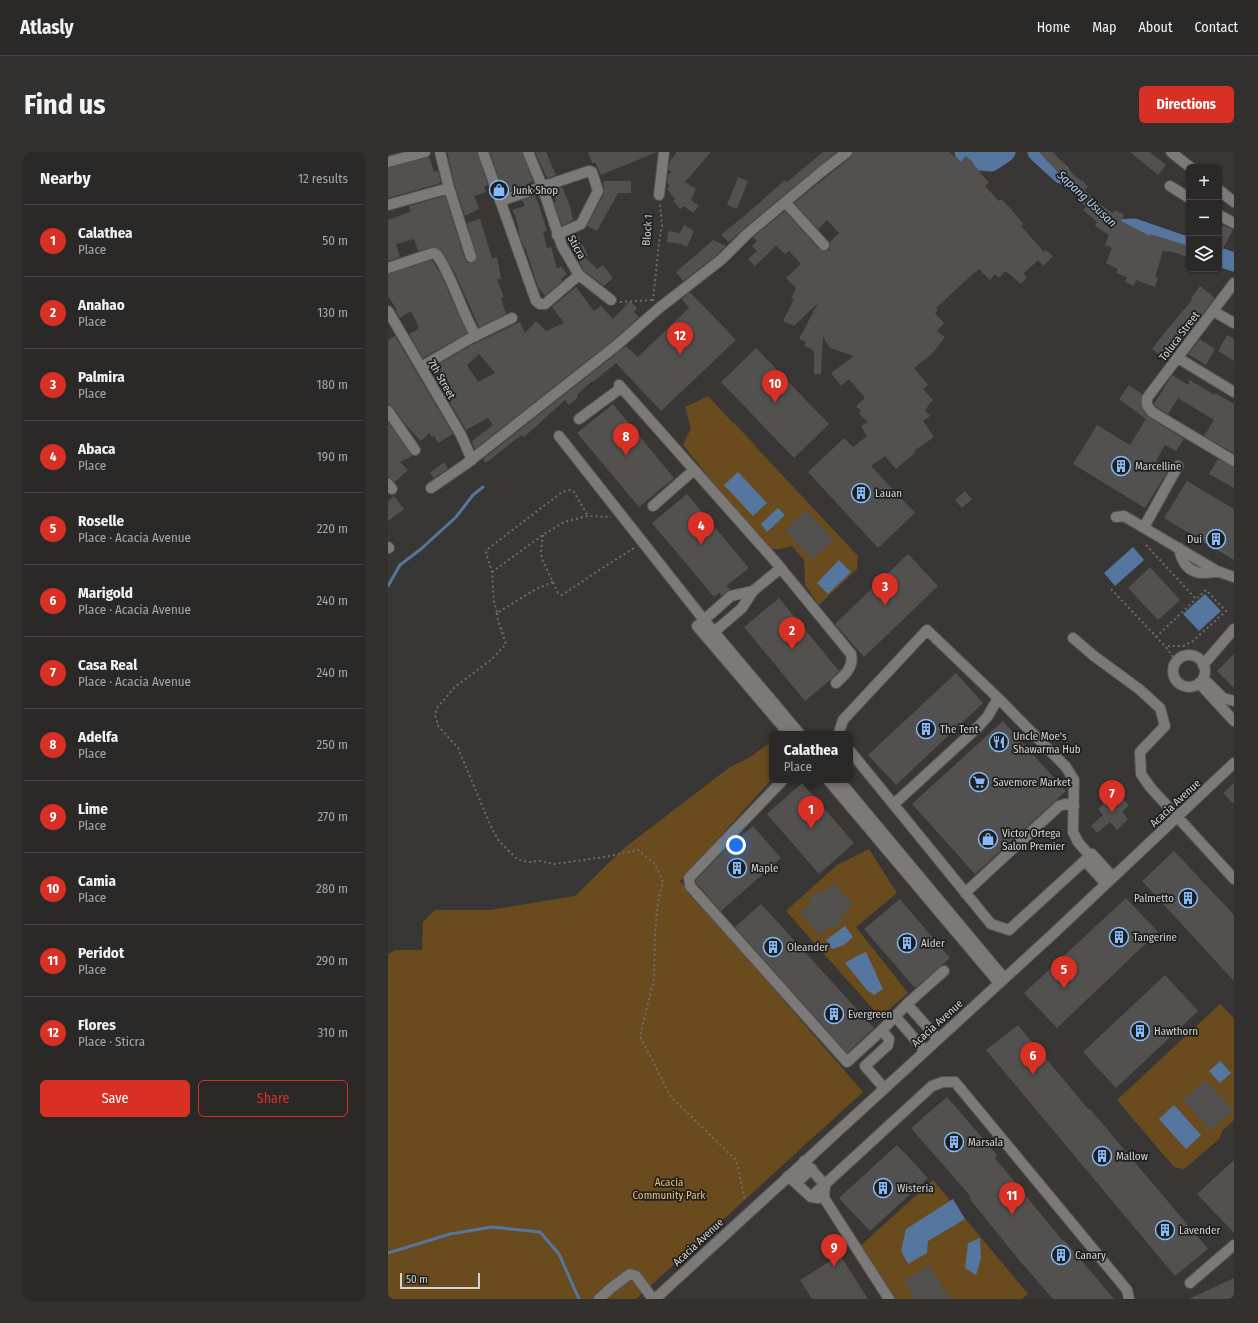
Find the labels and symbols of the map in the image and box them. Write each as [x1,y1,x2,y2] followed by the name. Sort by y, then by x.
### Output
[1054,167,1119,230] water label: Sapang Ususan
[488,179,510,201] shop icon: Junk Shop
[513,184,558,197] place label: Junk Shop
[640,214,655,246] street label: Block 1
[565,233,588,262] street label: Sticra
[1157,309,1202,364] street label: Toluca Street
[667,322,693,355] pin: 12
[425,357,458,402] street label: 7th Street
[762,370,788,403] pin: 10
[613,423,639,456] pin: 8
[1110,455,1132,477] building icon: Marcelline
[1135,460,1182,473] place label: Marcelline
[850,482,872,504] building icon: Lauan
[875,487,902,500] place label: Lauan
[688,512,714,545] pin: 4
[1205,528,1227,550] building icon: Dui
[1187,533,1202,546] place label: Dui
[872,573,898,606] pin: 3
[779,617,805,650] pin: 2
[915,718,937,740] building icon: The Tent
[940,723,979,736] place label: The Tent
[1013,730,1081,756] place label: Uncle Moe's Shawarma Hub
[988,731,1010,753] restaurant icon: Uncle Moe's Shawarma Hub
[968,771,990,793] supermarket icon: Savemore Market
[993,776,1071,789] place label: Savemore Market
[1147,777,1203,830] street label: Acacia Avenue
[1099,780,1125,813] pin: 7
[798,796,824,829] pin: 1
[1002,827,1065,853] place label: Victor Ortega Salon Premier
[977,828,999,850] shop icon: Victor Ortega Salon Premier
[726,835,746,855] your location
[726,857,748,879] building icon: Maple
[751,862,778,875] place label: Maple
[1177,887,1199,909] building icon: Palmetto
[1134,892,1174,905] place label: Palmetto
[1108,926,1130,948] building icon: Tangerine
[1133,931,1177,944] place label: Tangerine
[896,932,918,954] building icon: Alder
[762,936,784,958] building icon: Oleander
[921,937,945,950] place label: Alder
[787,941,829,954] place label: Oleander
[1051,956,1077,989] pin: 5
[909,997,966,1050] street label: Acacia Avenue
[823,1003,845,1025] building icon: Evergreen
[848,1008,892,1021] place label: Evergreen
[1129,1020,1151,1042] building icon: Hawthorn
[1154,1025,1198,1038] place label: Hawthorn
[1020,1042,1046,1075] pin: 6
[943,1131,965,1153] building icon: Marsala
[968,1136,1003,1149] place label: Marsala
[1091,1145,1113,1167] building icon: Mallow
[1116,1150,1148,1163] place label: Mallow
[633,1176,706,1202] park label: Acacia Community Park
[872,1177,894,1199] building icon: Wisteria
[897,1182,934,1195] place label: Wisteria
[999,1182,1025,1215] pin: 11
[670,1216,726,1269] street label: Acacia Avenue
[1154,1219,1176,1241] building icon: Lavender
[1179,1224,1220,1237] place label: Lavender
[821,1234,847,1267] pin: 9
[1050,1244,1072,1266] building icon: Canary
[1075,1249,1106,1262] place label: Canary
[400,1271,480,1290] scale bar

